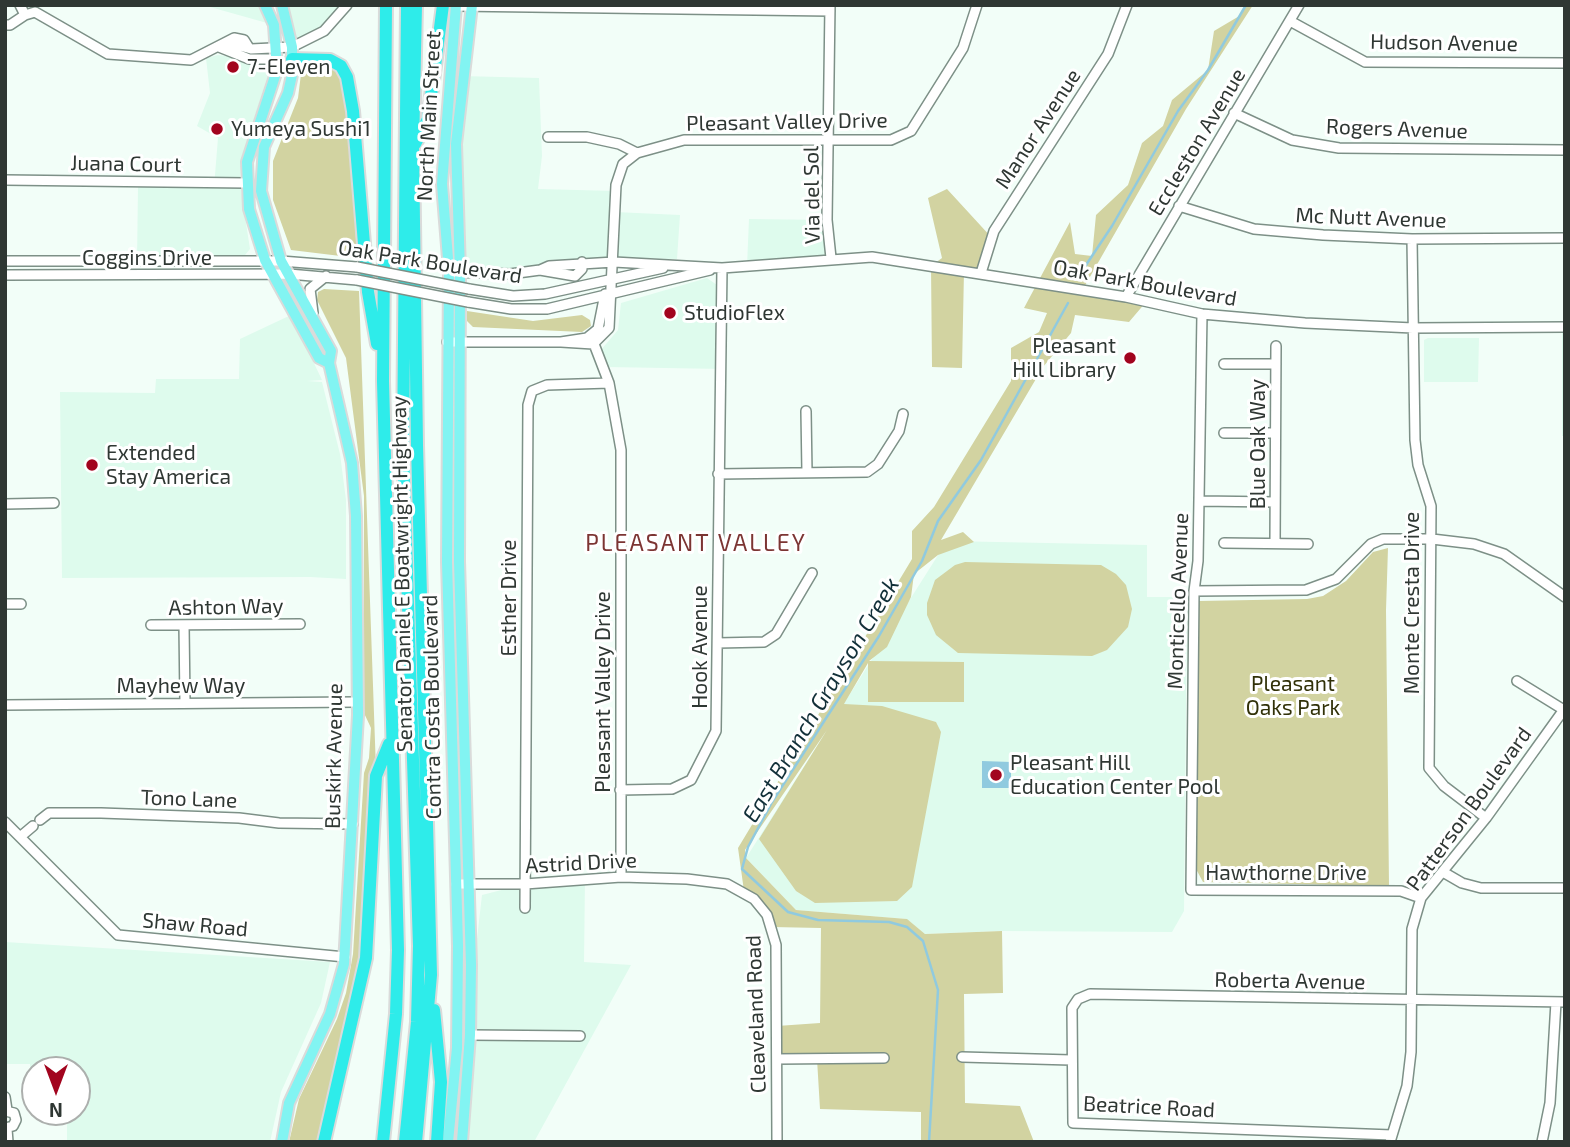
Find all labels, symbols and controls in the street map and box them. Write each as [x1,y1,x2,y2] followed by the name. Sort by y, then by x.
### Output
[1370,29,1518,57] street label: Hudson Avenue
[412,30,446,202] street label: North Main Street
[247,54,330,80] place label: 7-Eleven
[225,59,241,75] marker: 7-Eleven
[990,64,1086,194] street label: Manor Avenue
[1143,64,1251,220] street label: Eccleston Avenue
[686,108,888,136] street label: Pleasant Valley Drive
[1326,114,1468,144] street label: Rogers Avenue
[231,116,371,142] place label: Yumeya Sushi1
[209,121,225,137] marker: Yumeya Sushi1
[799,146,825,244] street label: Via del Sol
[70,150,182,178] street label: Juana Court
[1295,203,1447,233] street label: Mc Nutt Avenue
[336,235,524,289] street label: Oak Park Boulevard
[82,245,212,271] street label: Coggins Drive
[1051,254,1239,312] street label: Oak Park Boulevard
[684,300,785,326] place label: StudioFlex
[662,305,678,321] marker: StudioFlex
[1012,333,1116,383] place label: Pleasant Hill Library
[1122,350,1138,366] marker: Pleasant Hill Library
[1245,379,1271,509] street label: Blue Oak Way
[386,396,418,752] street label: Senator Daniel E Boatwright Highway
[106,440,231,490] place label: Extended Stay America
[84,457,100,473] marker: Extended Stay America
[1162,512,1194,690] street label: Monticello Avenue
[1399,512,1425,694] street label: Monte Cresta Drive
[587,529,805,557] district label: PLEASANT VALLEY
[496,540,522,656] street label: Esther Drive
[737,572,905,828] water label: East Branch Grayson Creek
[687,585,713,709] street label: Hook Avenue
[590,591,616,793] street label: Pleasant Valley Drive
[168,593,284,621] street label: Ashton Way
[417,594,447,820] street label: Contra Costa Boulevard
[1246,671,1340,721] park label: Pleasant Oaks Park
[117,673,245,699] street label: Mayhew Way
[320,683,348,829] street label: Buskirk Avenue
[1401,722,1537,896] street label: Patterson Boulevard
[1010,750,1220,800] place label: Pleasant Hill Education Center Pool
[988,767,1004,783] marker: Pleasant Hill Education Center Pool
[140,785,238,813] street label: Tono Lane
[524,847,638,879] street label: Astrid Drive
[1205,860,1367,886] street label: Hawthorne Drive
[141,908,249,942] street label: Shaw Road
[741,934,771,1094] street label: Cleaveland Road
[1214,967,1366,995] street label: Roberta Avenue
[21,1056,91,1126] north arrow
[1082,1091,1216,1123] street label: Beatrice Road
[49,1099,63,1122] text: N

